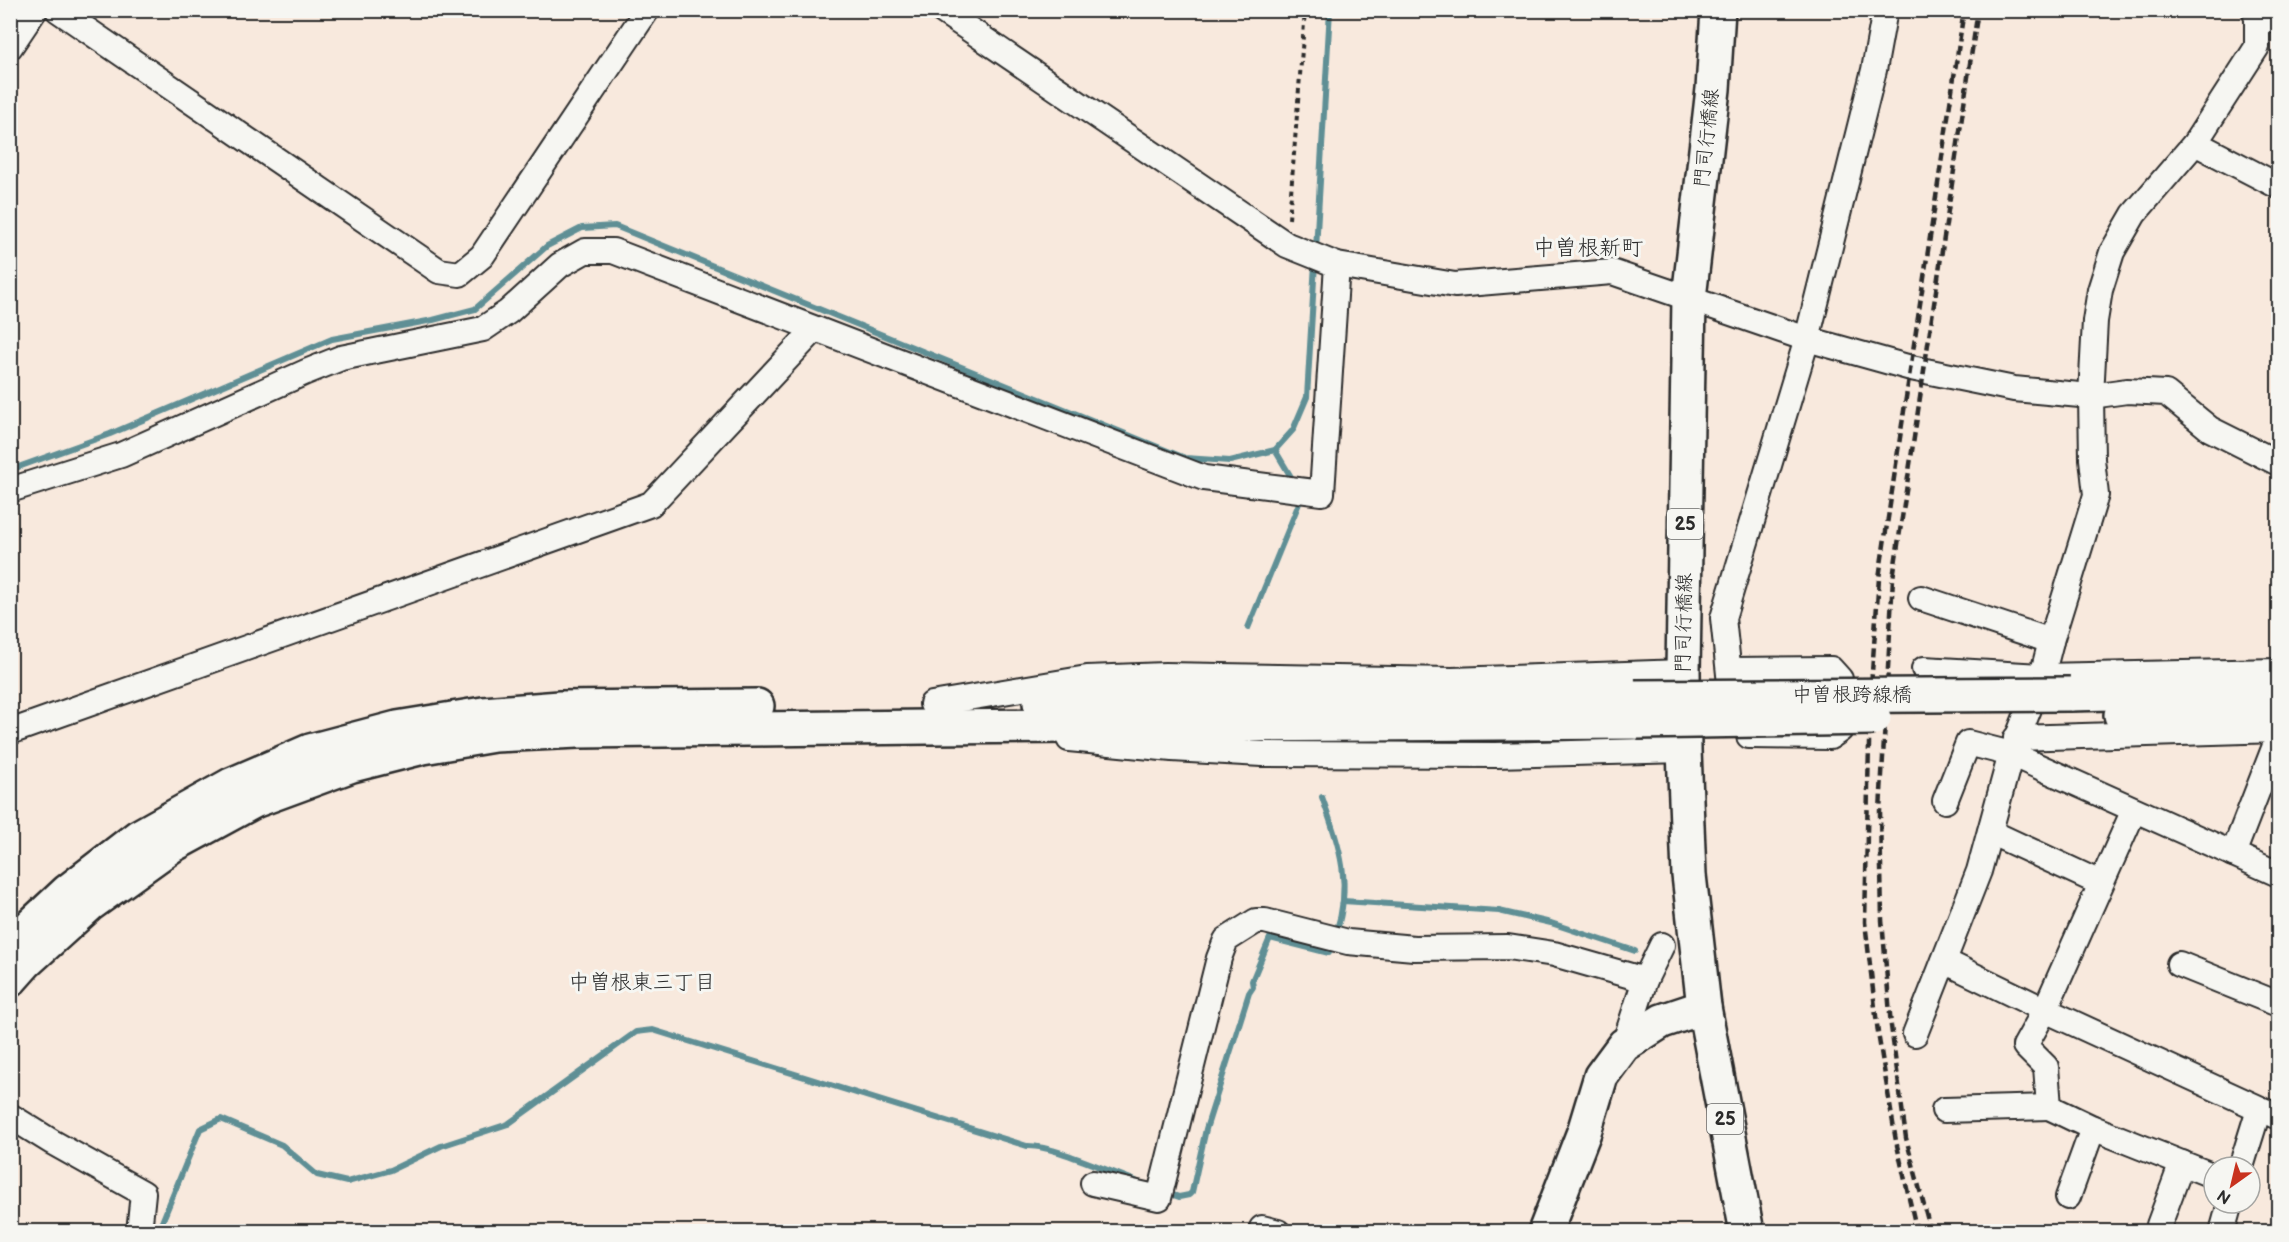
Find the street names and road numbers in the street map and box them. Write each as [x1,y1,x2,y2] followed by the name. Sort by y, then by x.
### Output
[1690,87,1724,189] street label: 門司行橋線
[1667,509,1703,539] road number: 25
[1671,573,1697,673] street label: 門司行橋線
[1792,683,1912,707] street label: 中曽根跨線橋
[1707,1104,1743,1134] road number: 25

